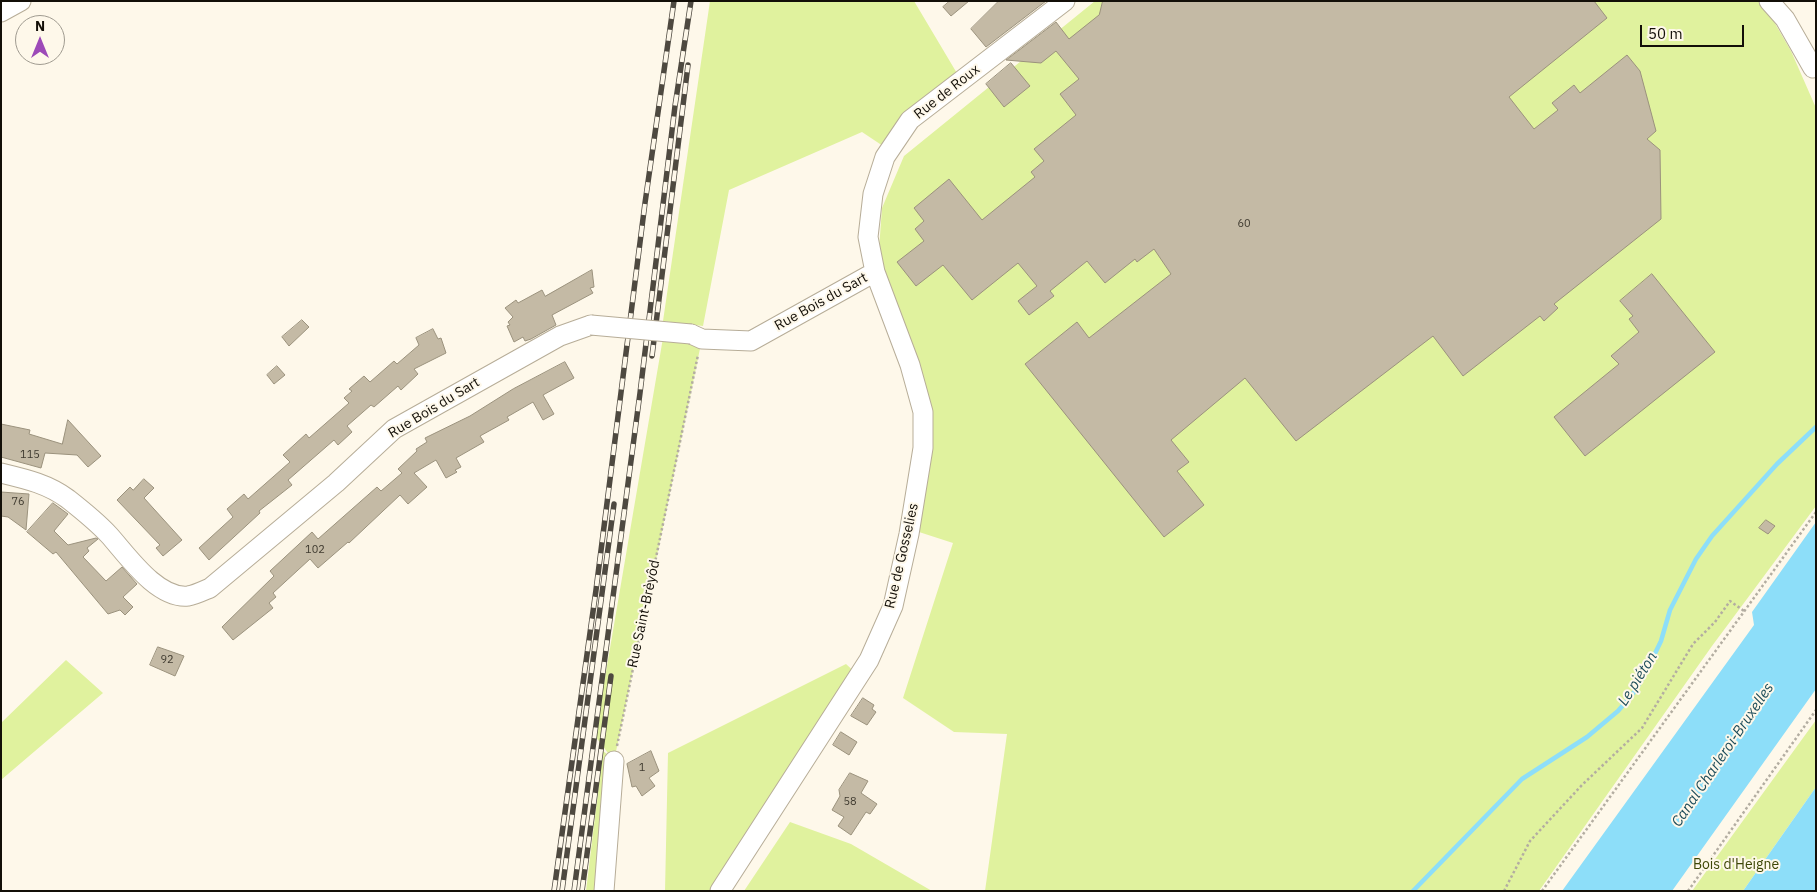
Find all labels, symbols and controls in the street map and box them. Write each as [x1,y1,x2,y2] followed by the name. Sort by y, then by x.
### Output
[15,15,65,65] north arrow
[1642,15,1746,47] scale bar
[35,17,45,35] text: N
[1648,24,1683,43] text: 50 m
[911,61,983,123] street label: Rue de Roux
[1237,217,1251,231] house number: 60
[772,270,870,334] street label: Rue Bois du Sart
[385,374,483,442] street label: Rue Bois du Sart
[20,448,40,462] house number: 115
[11,495,25,509] house number: 76
[882,502,922,610] street label: Rue de Gosselies
[305,543,325,557] house number: 102
[624,559,664,669] street label: Rue Saint-Brèyôd
[1614,649,1662,709] water label: Le piéton
[160,653,174,667] house number: 92
[1668,680,1778,830] water label: Canal Charleroi-Bruxelles
[639,761,645,775] house number: 1
[843,795,857,809] house number: 58
[1693,857,1779,873] park label: Bois d'Heigne

